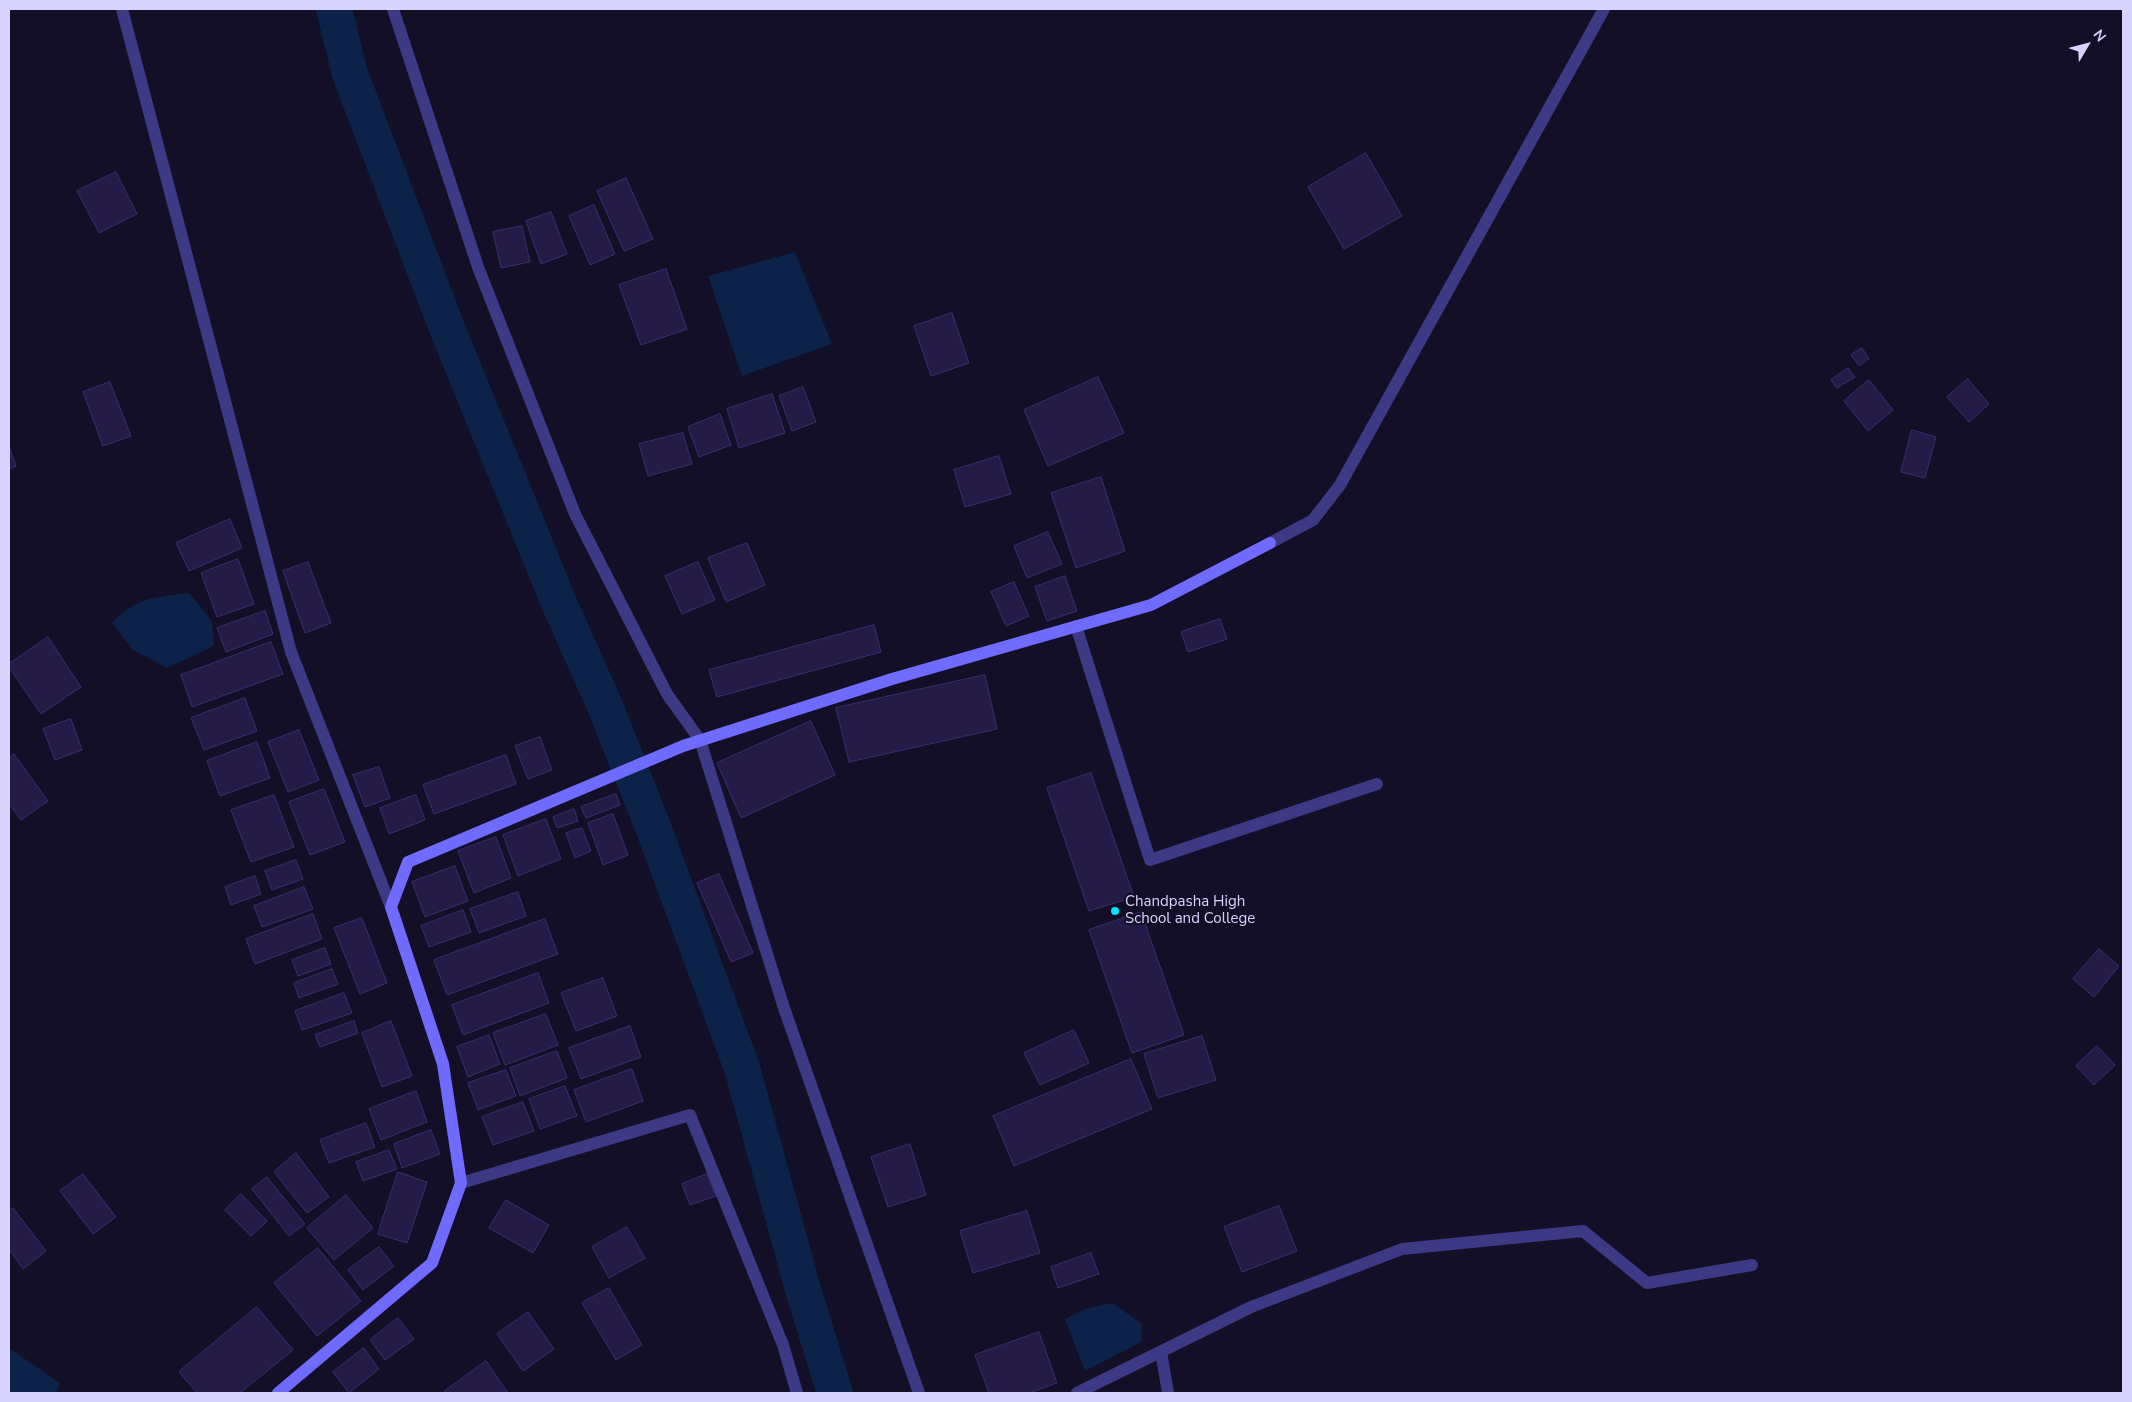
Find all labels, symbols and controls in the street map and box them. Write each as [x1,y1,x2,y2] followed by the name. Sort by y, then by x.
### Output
[2062,20,2112,70] north arrow
[2089,26,2110,46] text: N
[1125,893,1255,928] place label: Chandpasha High School and College
[1109,905,1121,917] marker: Chandpasha High School and College

